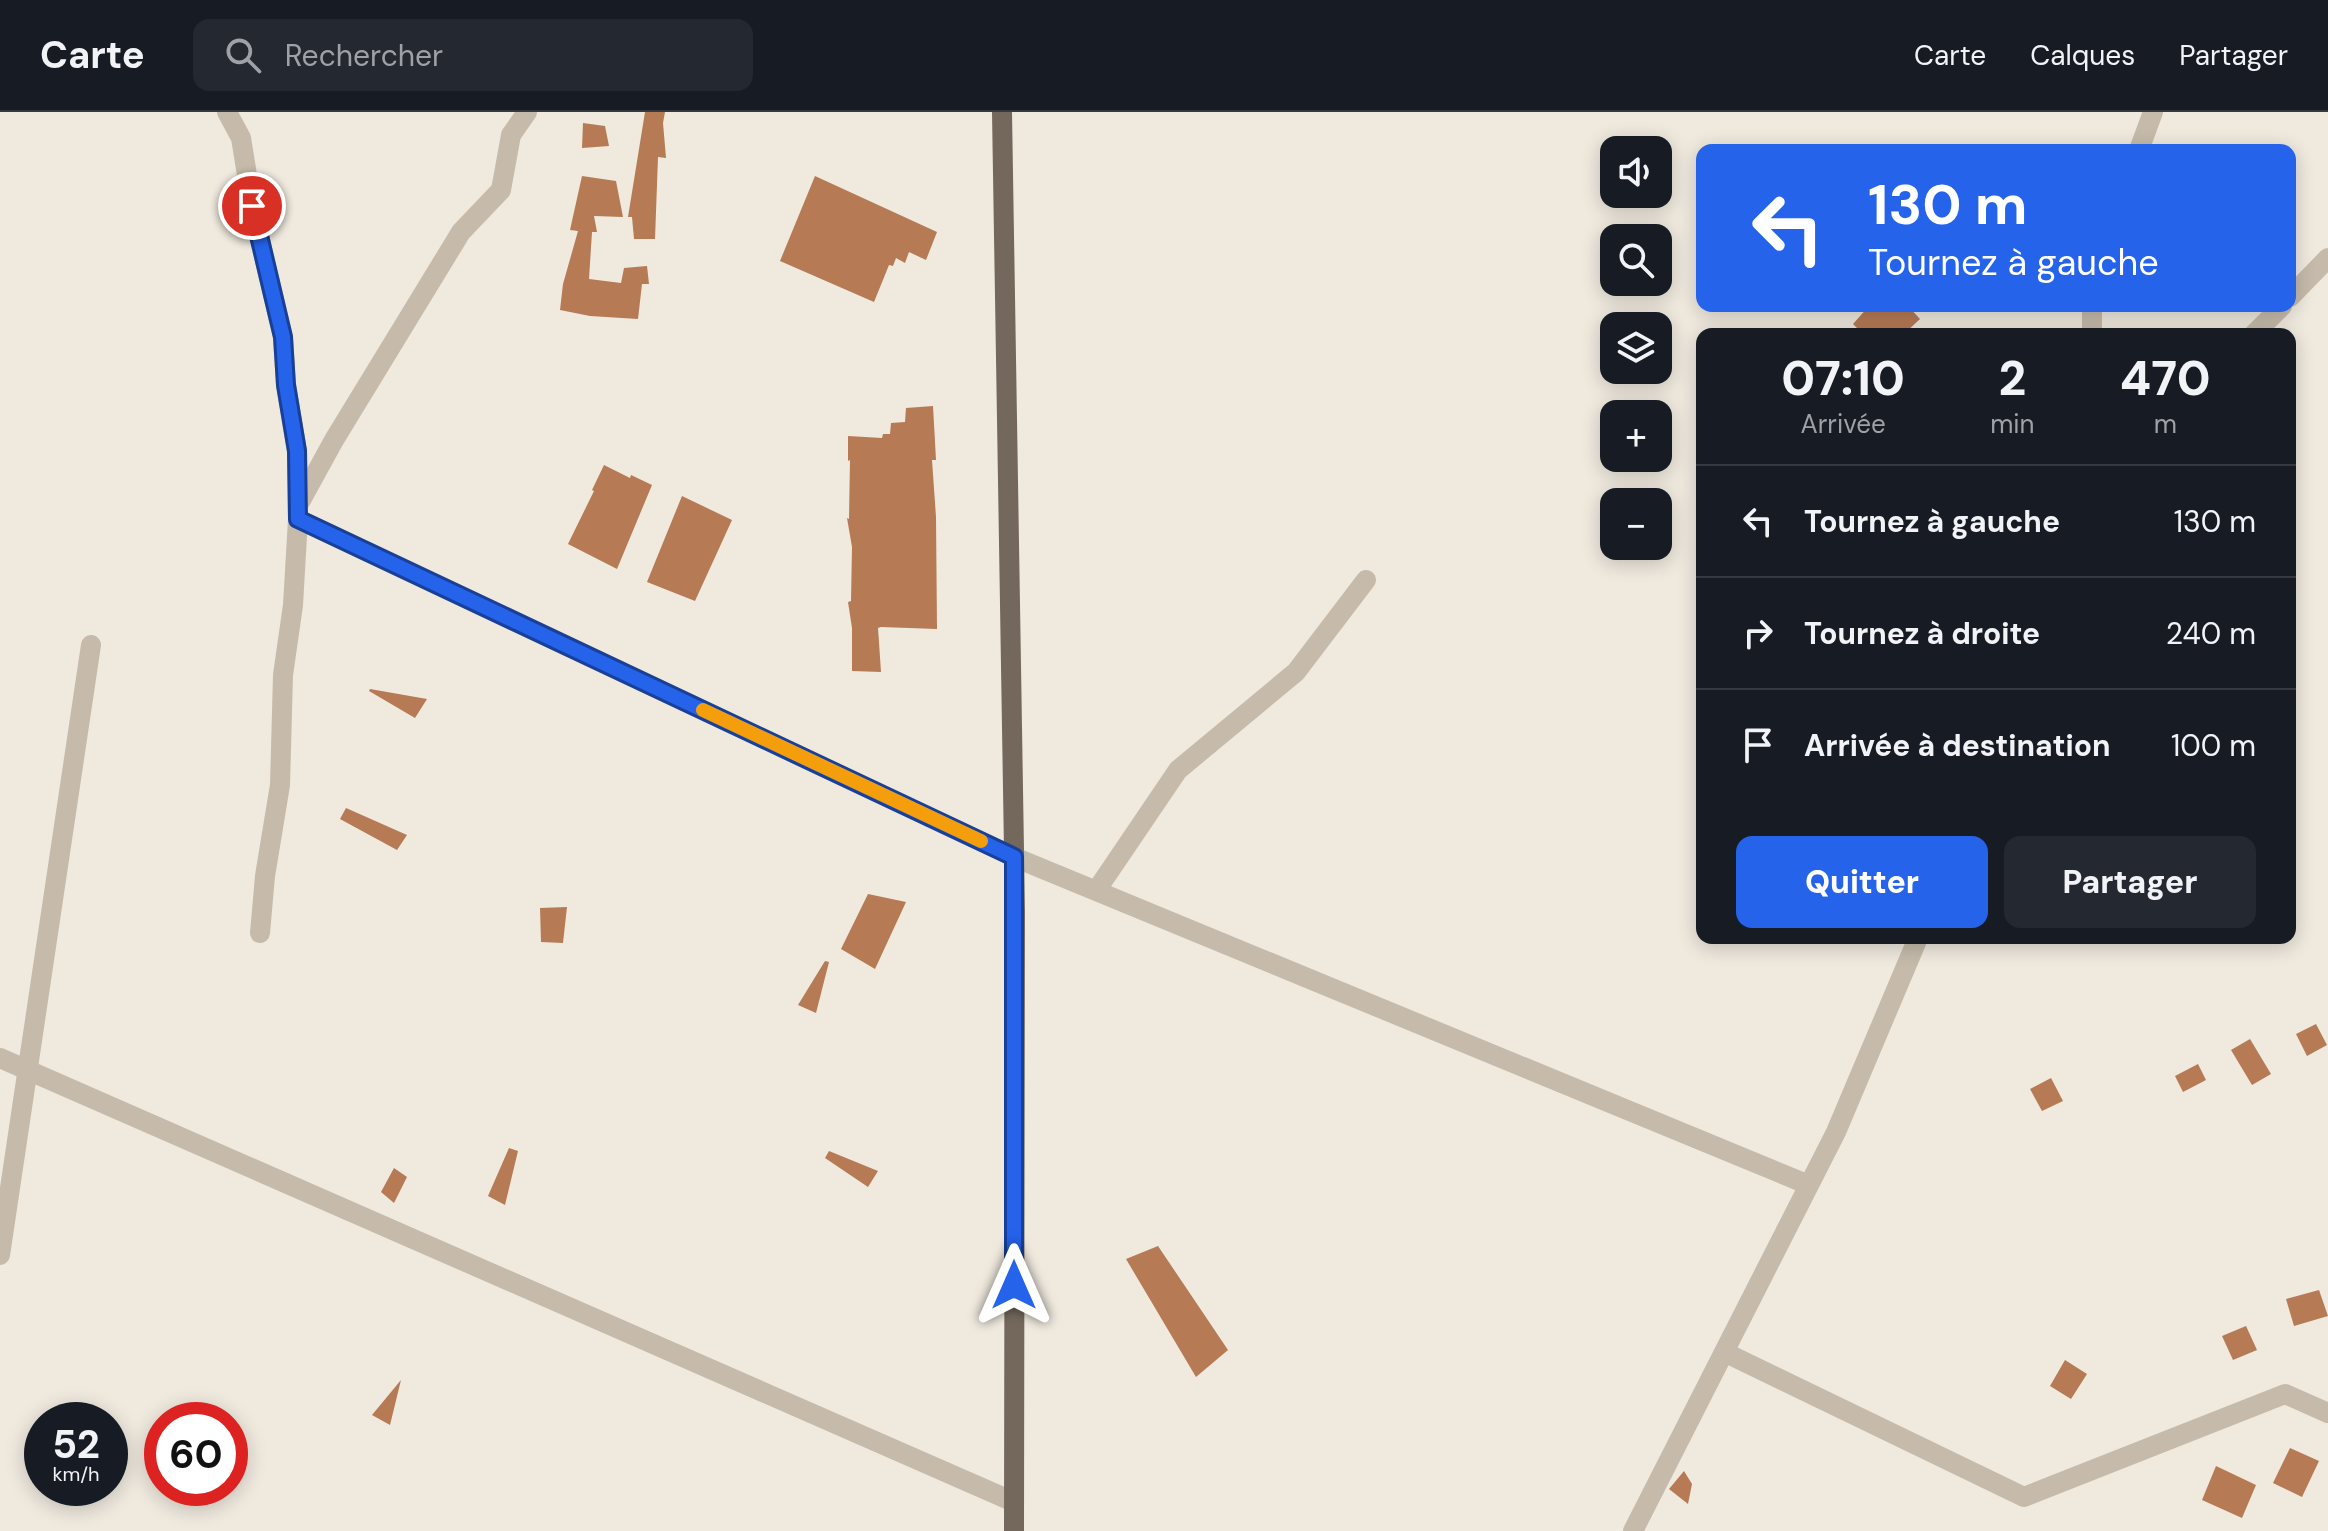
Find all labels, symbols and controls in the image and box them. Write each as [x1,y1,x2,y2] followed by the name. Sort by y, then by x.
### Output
[193,19,753,91] search box
[40,30,145,80] text: Carte
[221,33,265,77] icon: search
[285,36,443,75] text: Rechercher
[1914,37,1986,74] text: Carte
[2030,37,2135,74] text: Calques
[2179,37,2288,74] text: Partager
[1600,136,1672,560] map controls
[1600,136,1672,208] button: sound
[1868,168,2027,241] text: 130 m
[218,172,286,240] pin
[1736,176,1840,280] icon: left
[230,184,274,228] icon: arrive
[1600,224,1672,296] button: search
[1868,239,2159,286] text: Tournez à gauche
[1600,312,1672,384] button: layers
[1781,347,1905,410] text: 07:10
[1998,347,2026,410] text: 2
[2120,347,2211,410] text: 470
[1600,400,1672,472] button: +
[1800,407,1886,441] text: Arrivée
[1990,407,2034,441] text: min
[2154,407,2177,441] text: m
[1600,488,1672,560] button: −
[1736,499,1780,543] icon: left
[1804,502,2060,541] text: Tournez à gauche
[2174,502,2256,541] text: 130 m
[1736,611,1780,655] icon: right
[1804,614,2040,653] text: Tournez à droite
[2166,614,2256,653] text: 240 m
[1736,723,1780,767] icon: arrive
[1804,726,2110,765] text: Arrivée à destination
[2171,726,2256,765] text: 100 m
[1736,836,1988,928] button: Quitter
[2004,836,2256,928] button: Partager
[972,1243,1056,1327] position arrow
[144,1402,248,1506] speed limit sign: 60
[52,1418,100,1470] text: 52
[52,1461,100,1487] text: km/h

